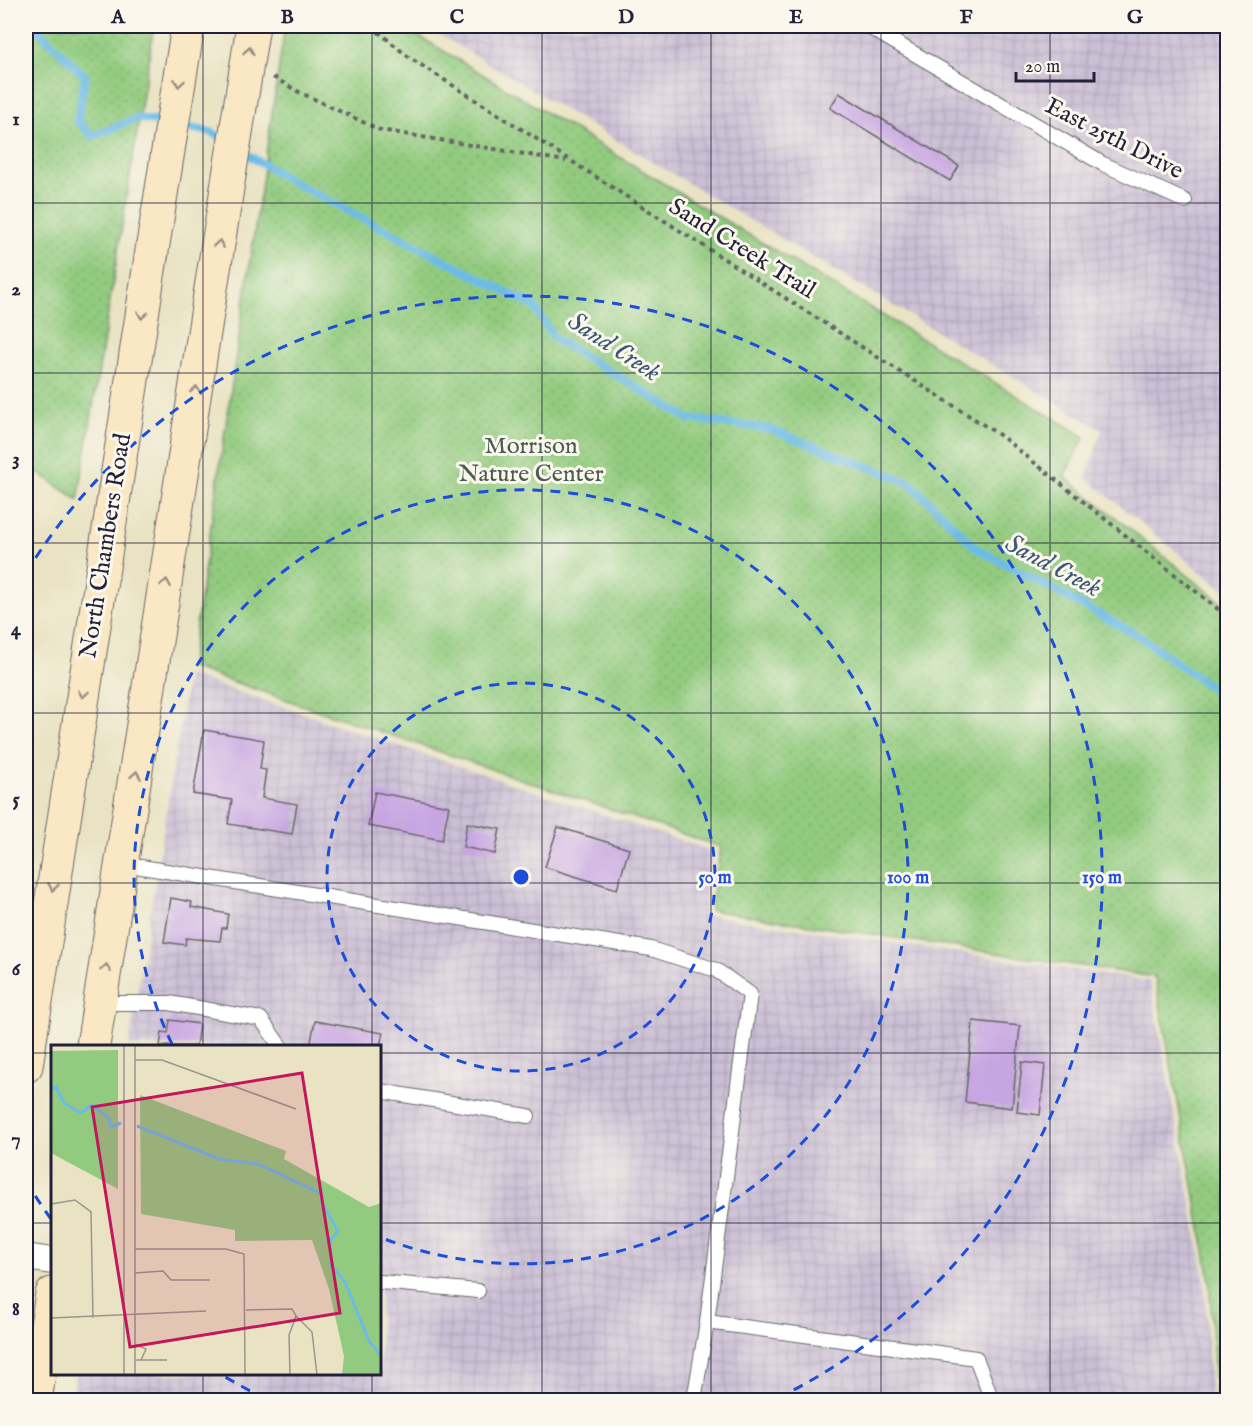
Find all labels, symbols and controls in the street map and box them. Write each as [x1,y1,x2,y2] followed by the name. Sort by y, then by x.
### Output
[110,5,126,30] text: A
[280,5,294,30] text: B
[450,5,464,30] text: C
[618,5,634,30] text: D
[789,5,803,30] text: E
[960,5,973,30] text: F
[1127,5,1144,30] text: G
[1016,45,1094,83] scale bar
[243,46,255,56] one-way arrow
[1025,56,1060,79] text: 20 m
[173,78,186,88] one-way arrow
[1040,91,1188,187] street label: East 25th Drive
[12,107,20,132] text: 1
[663,192,822,307] street label: Sand Creek Trail
[212,239,224,248] one-way arrow
[11,277,21,302] text: 2
[561,305,667,389] water label: Sand Creek
[136,310,149,320] one-way arrow
[189,385,201,395] one-way arrow
[73,431,139,661] street label: North Chambers Road
[458,431,604,490] park label: Morrison Nature Center
[12,447,20,472] text: 3
[999,527,1107,605] water label: Sand Creek
[159,578,171,587] one-way arrow
[11,617,22,642] text: 4
[77,689,90,699] one-way arrow
[130,771,142,780] one-way arrow
[12,787,20,812] text: 5
[511,867,531,887] centre of rings
[698,867,732,890] text: 50 m
[887,867,929,890] text: 100 m
[1082,867,1122,890] text: 150 m
[48,883,60,892] one-way arrow
[12,957,22,982] text: 6
[99,963,111,973] one-way arrow
[51,1045,381,1375] inset map
[11,1127,21,1152] text: 7
[12,1297,20,1322] text: 8

